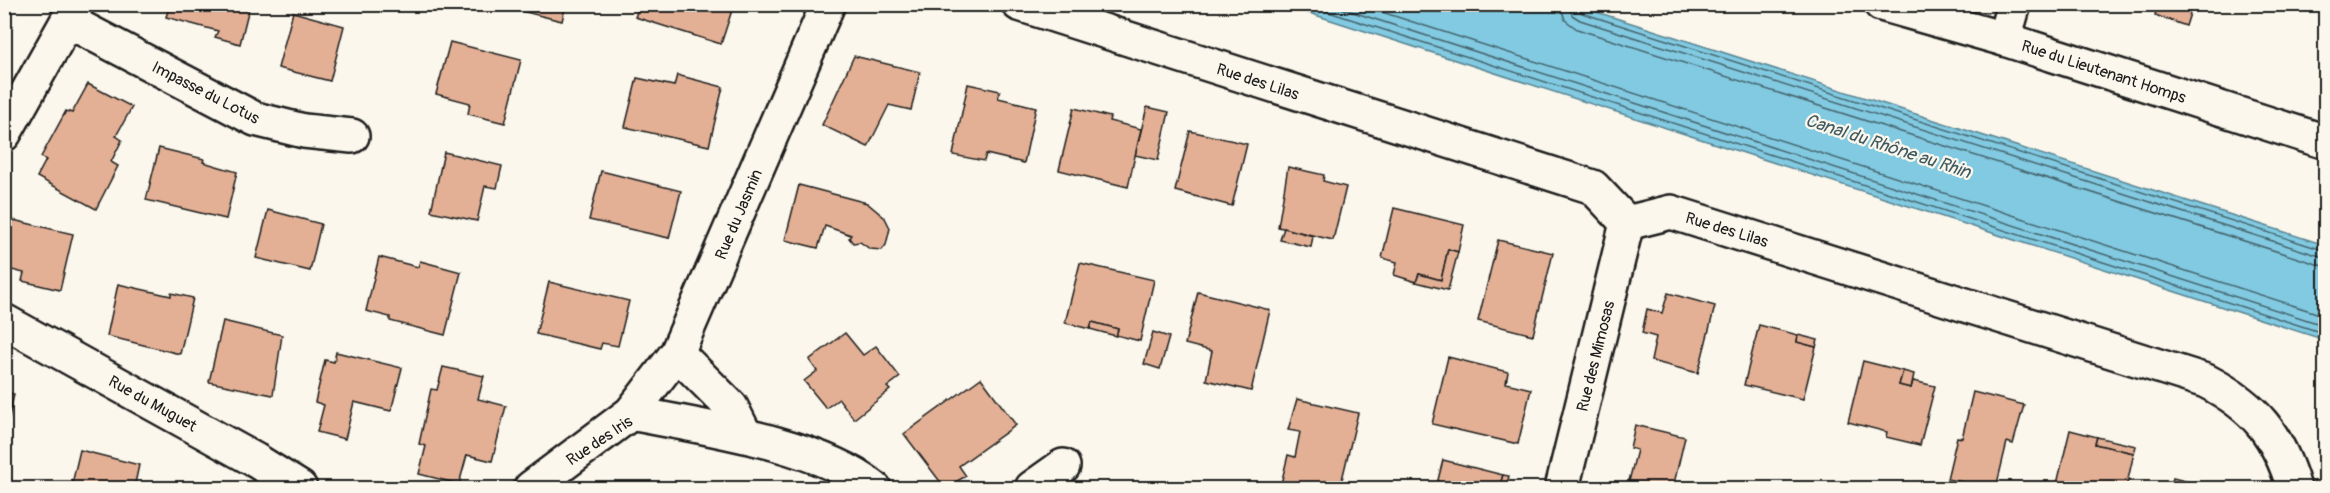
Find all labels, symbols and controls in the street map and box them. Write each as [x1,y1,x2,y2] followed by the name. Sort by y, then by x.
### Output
[2019,36,2188,108] street label: Rue du Lieutenant Homps
[148,57,263,129] street label: Impasse du Lotus
[1214,59,1301,105] street label: Rue des Lilas
[1802,109,1974,184] water label: Canal du Rhône au Rhin
[711,166,767,263] street label: Rue du Jasmin
[1683,208,1770,252] street label: Rue des Lilas
[1573,299,1619,414] street label: Rue des Mimosas
[105,371,201,437] street label: Rue du Muguet
[563,411,636,470] street label: Rue des Iris

